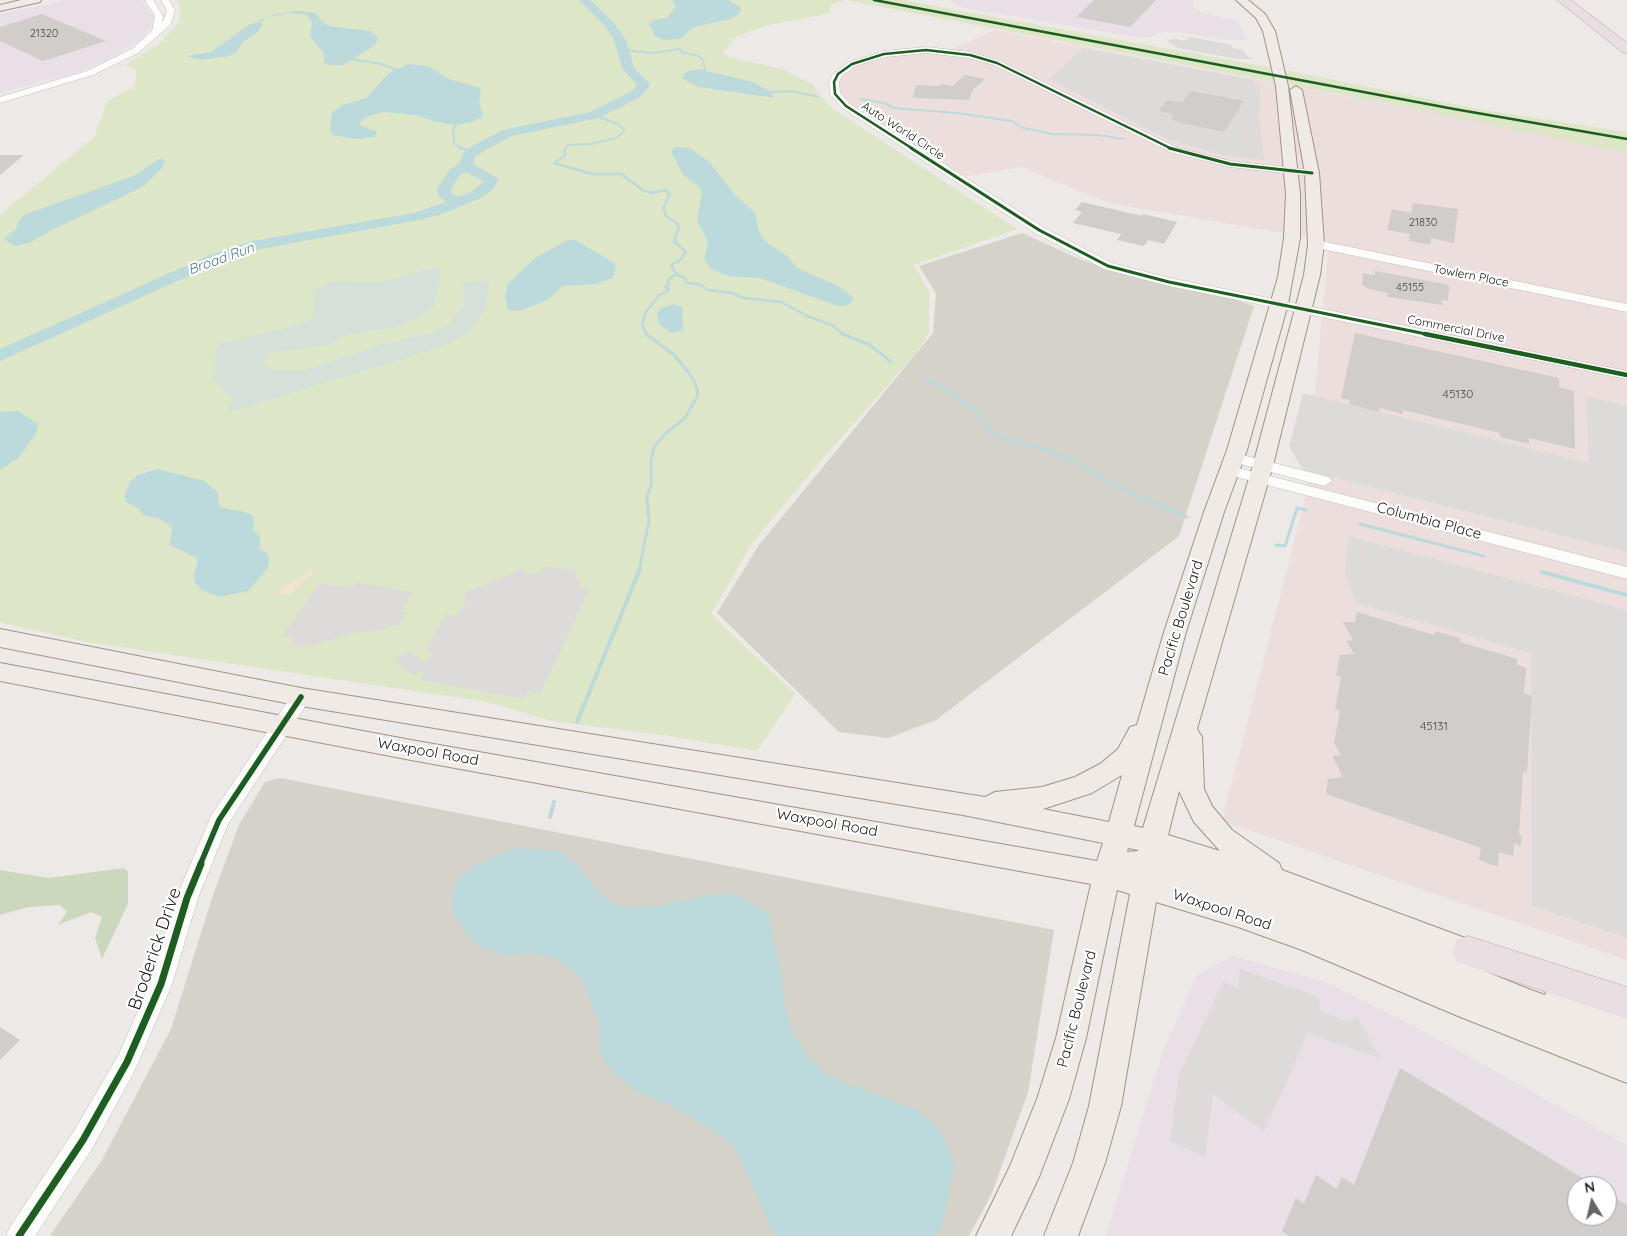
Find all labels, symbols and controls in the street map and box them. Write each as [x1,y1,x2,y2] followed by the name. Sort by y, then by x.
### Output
[30,27,58,41] house number: 21320
[859,99,947,163] street label: Auto World Circle
[1409,216,1437,230] house number: 21830
[186,239,256,279] water label: Broad Run
[1432,262,1510,290] street label: Towlern Place
[1396,281,1424,295] house number: 45155
[1406,312,1506,346] street label: Commercial Drive
[1443,387,1473,401] house number: 45130
[1375,498,1483,544] street label: Columbia Place
[1155,558,1207,678] street label: Pacific Boulevard
[1420,719,1448,733] house number: 45131
[376,734,480,770] street label: Waxpool Road
[775,805,879,841] street label: Waxpool Road
[124,885,186,1013] street label: Broderick Drive
[1170,886,1274,934] street label: Waxpool Road
[1054,949,1100,1069] street label: Pacific Boulevard
[1567,1176,1617,1226] north arrow
[1583,1177,1596,1197] text: N

